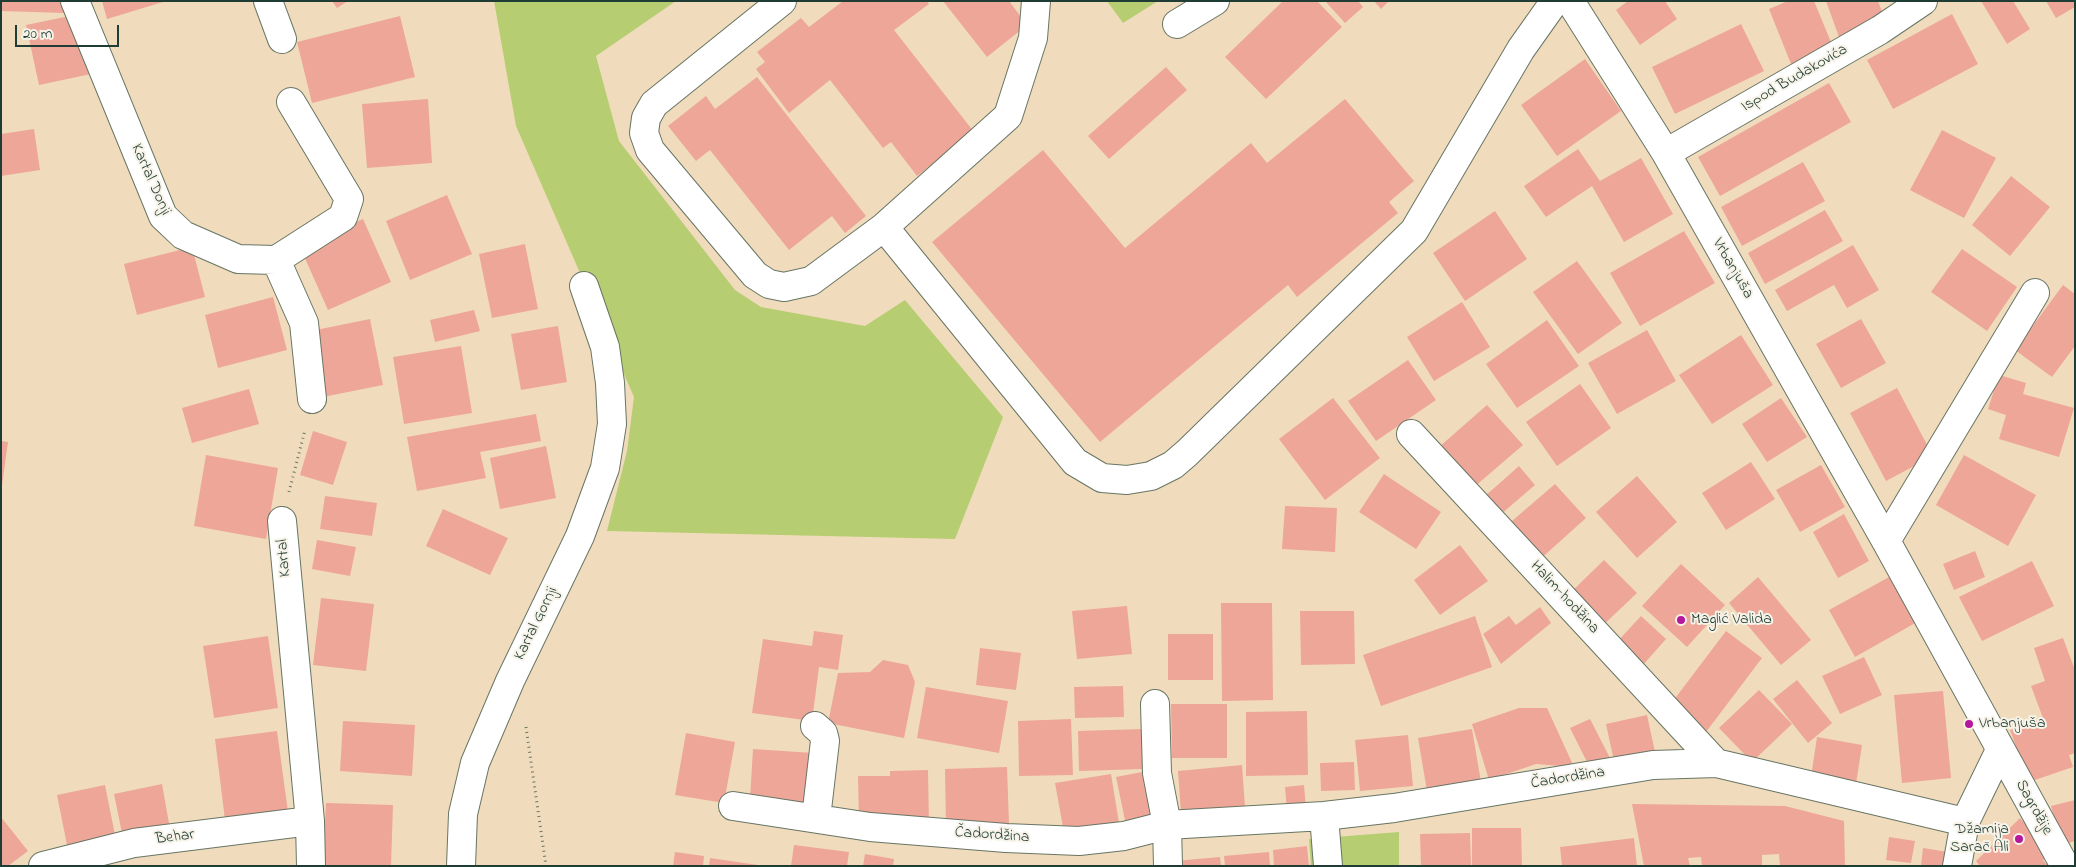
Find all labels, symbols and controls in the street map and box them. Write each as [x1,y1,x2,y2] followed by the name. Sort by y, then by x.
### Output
[18,15,121,47] scale bar
[23,23,52,45] text: 20 m
[1738,41,1852,117] street label: Ispod Budakovića
[126,141,174,219] street label: Kartal Donji
[1707,235,1757,303] street label: Vrbanjuša
[274,538,296,578] street label: Kartal
[1525,557,1603,639] street label: Halim-hodžina
[511,584,563,664] street label: Kartal Gornji
[1691,610,1772,630] place label: Maglić Valida
[1675,614,1687,626] marker: Maglić Valida
[1979,714,2046,734] place label: Vrbanjuša
[1963,718,1975,730] marker: Vrbanjuša
[1530,764,1606,794] street label: Čadordžina
[2010,777,2056,839] street label: Sagrdžije
[1950,820,2009,858] place label: Džamija Sarač Ali
[954,824,1030,848] street label: Čadordžina
[154,826,196,850] street label: Behar
[2013,833,2025,845] marker: Džamija Sarač Ali

